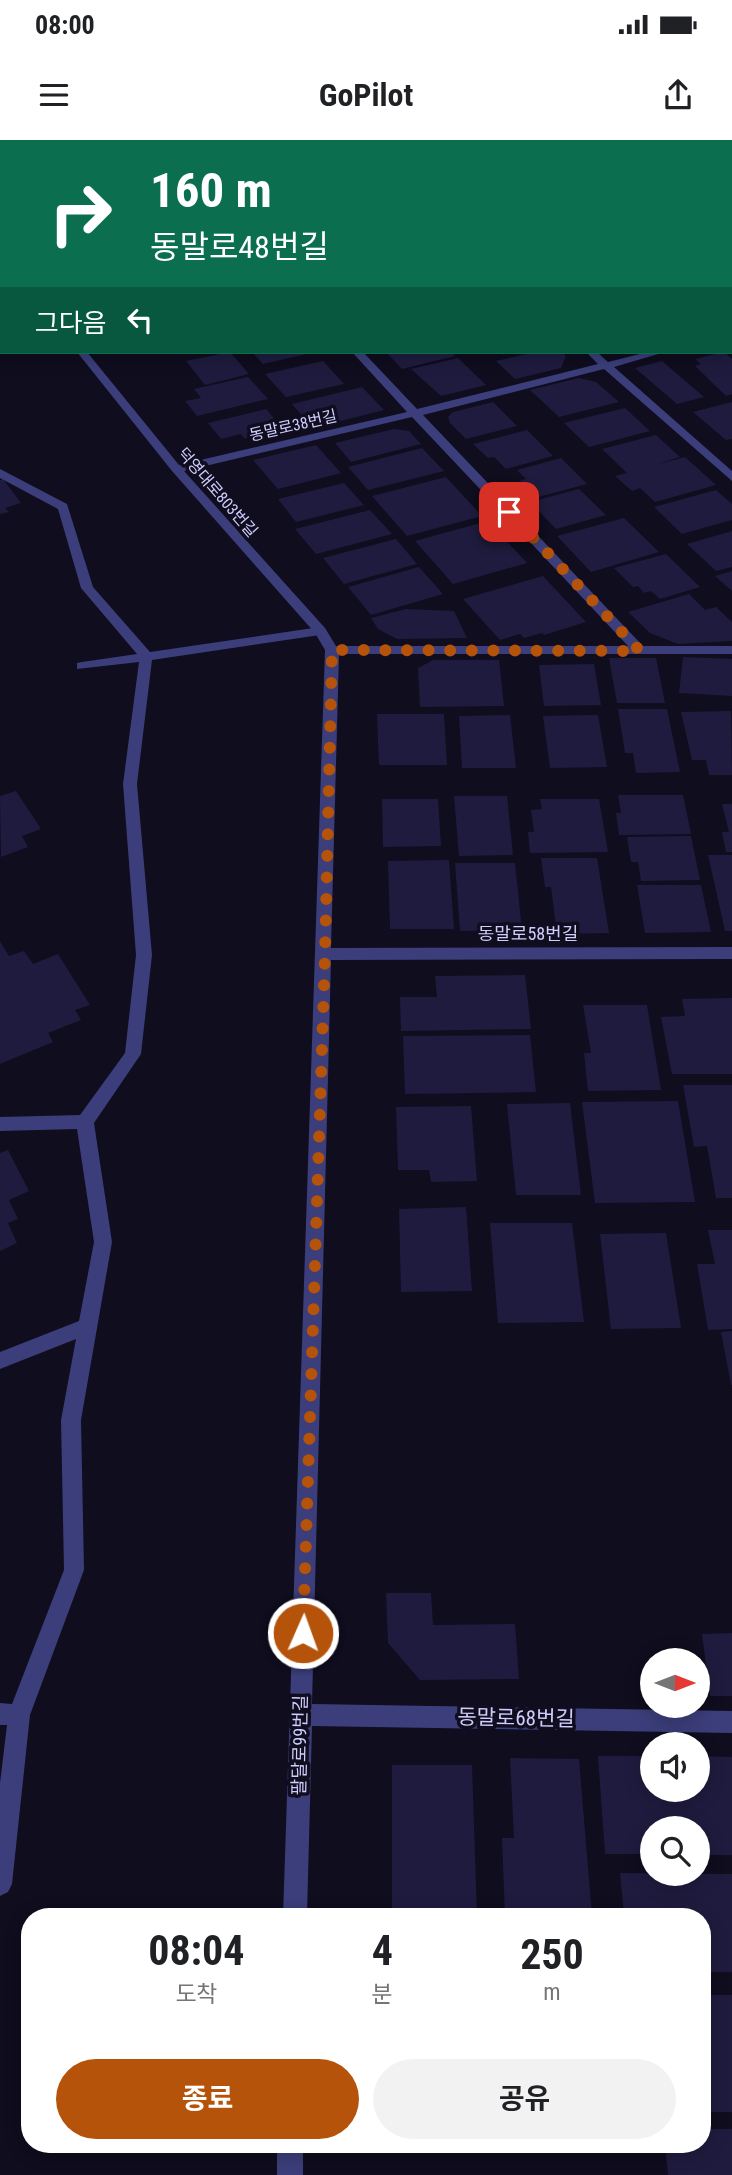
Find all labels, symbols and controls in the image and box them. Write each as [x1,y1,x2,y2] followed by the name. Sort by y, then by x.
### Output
[35,10,95,40] text: 08:00
[35,76,73,114] icon: menu
[319,76,413,114] text: GoPilot
[659,76,697,114] icon: share
[150,162,272,219] text: 160 m
[35,168,126,259] icon: right
[150,228,329,266] text: 동말로48번길
[121,301,159,339] icon: left
[35,308,107,338] text: 그다음
[247,406,339,445] street label: 동말로38번길
[174,444,262,541] street label: 덕영대로803번길
[479,482,539,542] pin
[490,493,528,531] icon: arrive
[478,923,578,944] street label: 동말로58번길
[266,1596,340,1670] position arrow
[640,1648,710,1718] north arrow
[640,1648,710,1886] map controls
[288,1695,311,1795] street label: 팔달로99번길
[457,1705,575,1731] street label: 동말로68번길
[640,1732,710,1802] button: sound
[640,1816,710,1886] button: search
[148,1926,245,1975] text: 08:04
[372,1926,393,1975] text: 4
[520,1930,584,1979] text: 250
[543,1979,561,2006] text: m
[175,1981,218,2008] text: 도착
[372,1981,393,2008] text: 분
[56,2059,359,2139] button: 종료
[373,2059,676,2139] button: 공유

